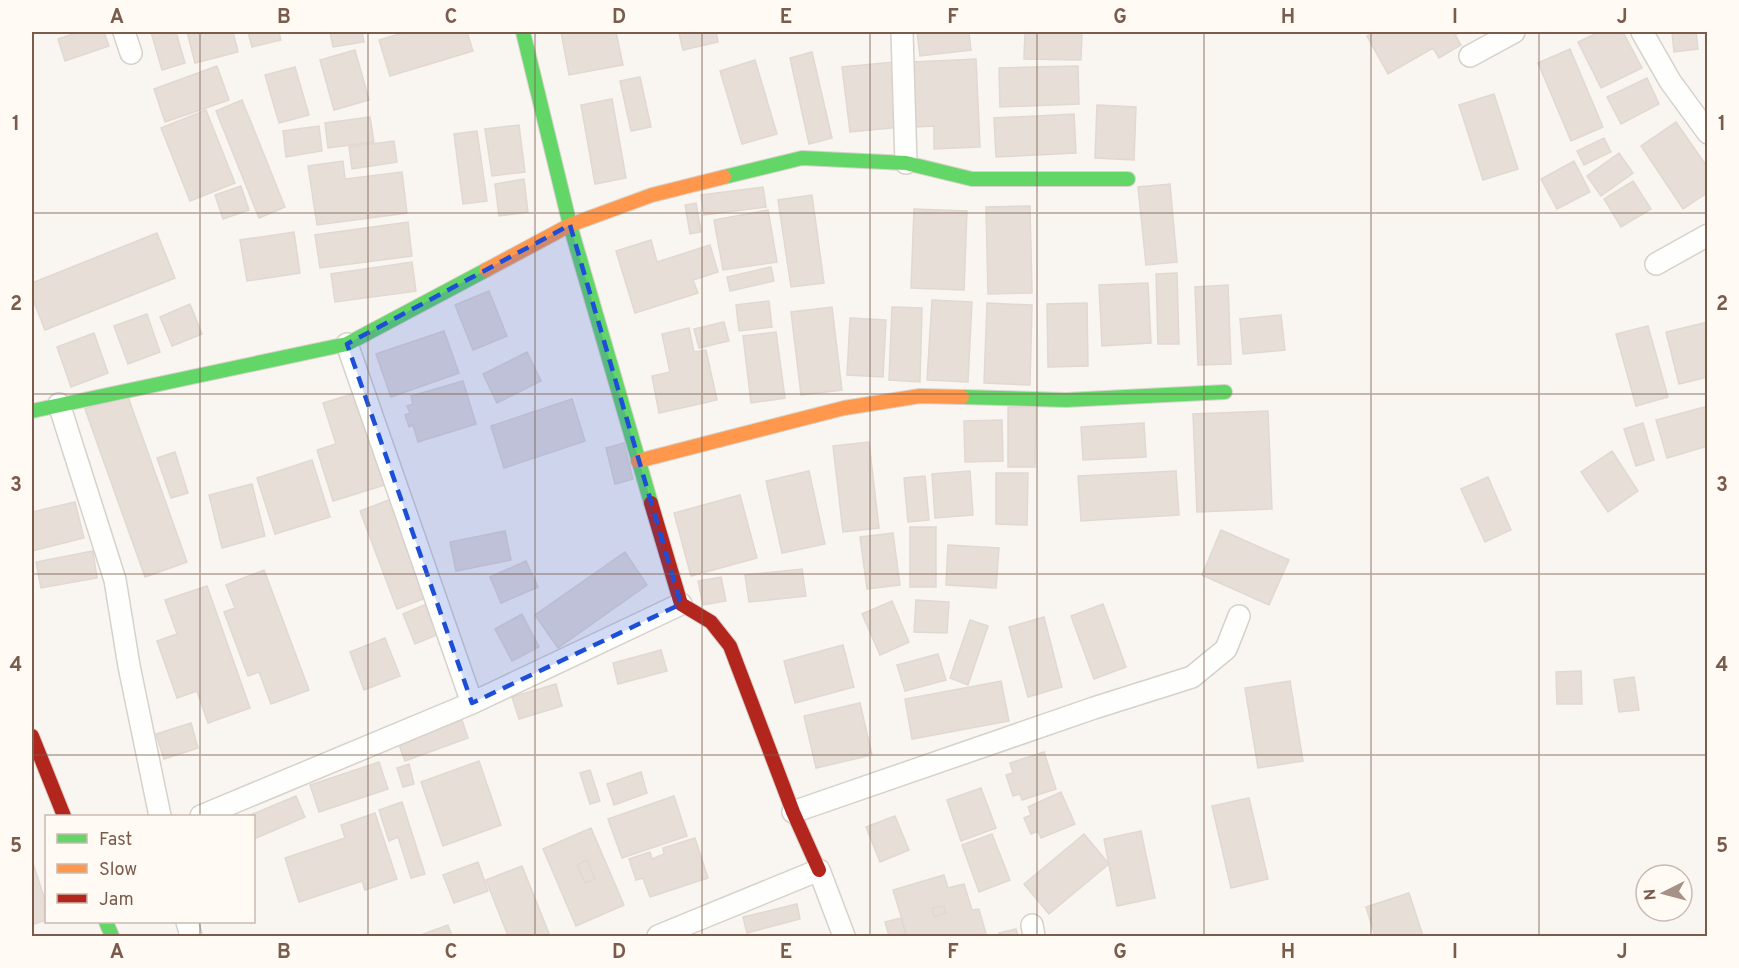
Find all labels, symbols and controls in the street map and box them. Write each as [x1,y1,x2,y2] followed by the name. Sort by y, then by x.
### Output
[110,5,124,31] text: A
[277,5,291,31] text: B
[445,5,457,31] text: C
[612,5,626,31] text: D
[780,5,792,31] text: E
[947,5,959,31] text: F
[1113,5,1127,31] text: G
[1281,5,1295,31] text: H
[1452,5,1458,31] text: I
[1616,5,1628,31] text: J
[12,112,20,138] text: 1
[1718,112,1726,138] text: 1
[10,292,22,318] text: 2
[1716,292,1728,318] text: 2
[10,473,22,499] text: 3
[1716,473,1728,499] text: 3
[10,653,22,679] text: 4
[1716,653,1728,679] text: 4
[45,815,255,923] legend
[99,829,132,852] text: Fast
[10,834,22,860] text: 5
[1716,834,1728,860] text: 5
[99,859,137,882] text: Slow
[1634,863,1694,923] north arrow
[1641,888,1662,901] text: N
[99,889,134,912] text: Jam
[110,940,124,966] text: A
[277,940,291,966] text: B
[445,940,457,966] text: C
[612,940,626,966] text: D
[780,940,792,966] text: E
[947,940,959,966] text: F
[1113,940,1127,966] text: G
[1281,940,1295,966] text: H
[1452,940,1458,966] text: I
[1616,940,1628,966] text: J

